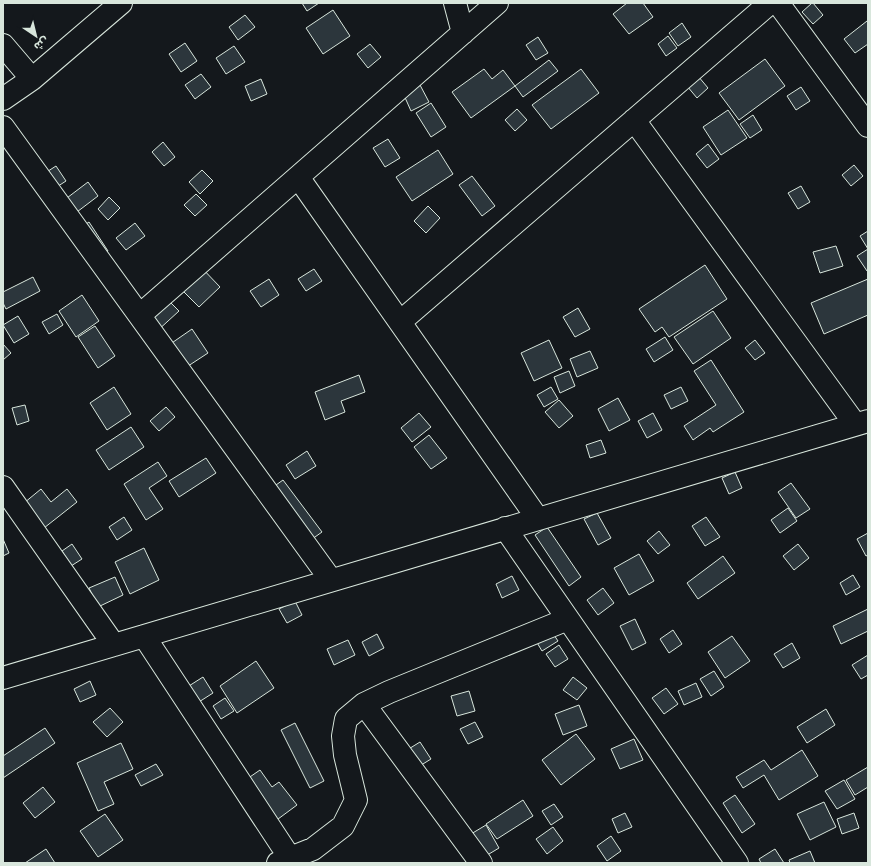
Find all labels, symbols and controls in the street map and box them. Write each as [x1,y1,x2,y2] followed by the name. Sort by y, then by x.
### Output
[16,16,56,56] north arrow
[32,34,51,53] text: ش

